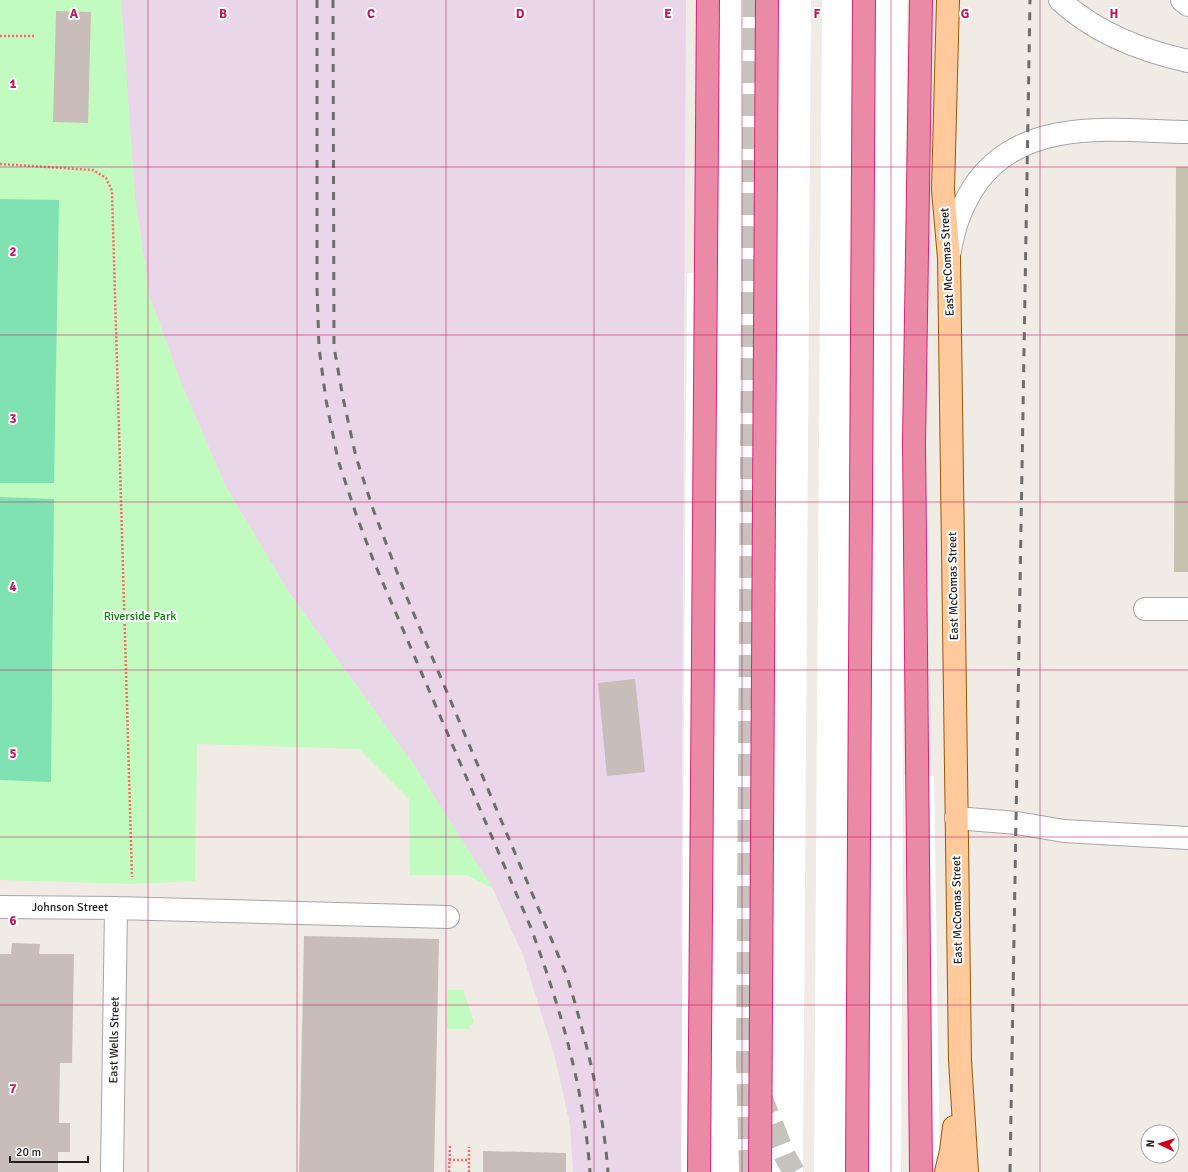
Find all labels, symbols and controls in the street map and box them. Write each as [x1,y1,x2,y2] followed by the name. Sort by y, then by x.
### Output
[70,6,79,22] text: A
[219,6,227,22] text: B
[367,6,375,22] text: C
[516,6,525,22] text: D
[664,6,672,22] text: E
[814,6,821,22] text: F
[961,6,969,22] text: G
[1110,6,1118,22] text: H
[9,76,17,92] text: 1
[937,207,958,317] street label: East McComas Street
[9,244,17,260] text: 2
[9,411,17,427] text: 3
[945,532,962,640] street label: East McComas Street
[9,579,17,595] text: 4
[104,609,176,624] park label: Riverside Park
[9,746,17,762] text: 5
[949,856,966,964] street label: East McComas Street
[32,900,108,915] street label: Johnson Street
[9,913,17,929] text: 6
[106,997,123,1083] street label: East Wells Street
[9,1081,17,1097] text: 7
[1140,1124,1180,1164] north arrow
[10,1138,88,1164] scale bar
[1144,1139,1157,1148] text: N
[16,1145,41,1160] text: 20 m

